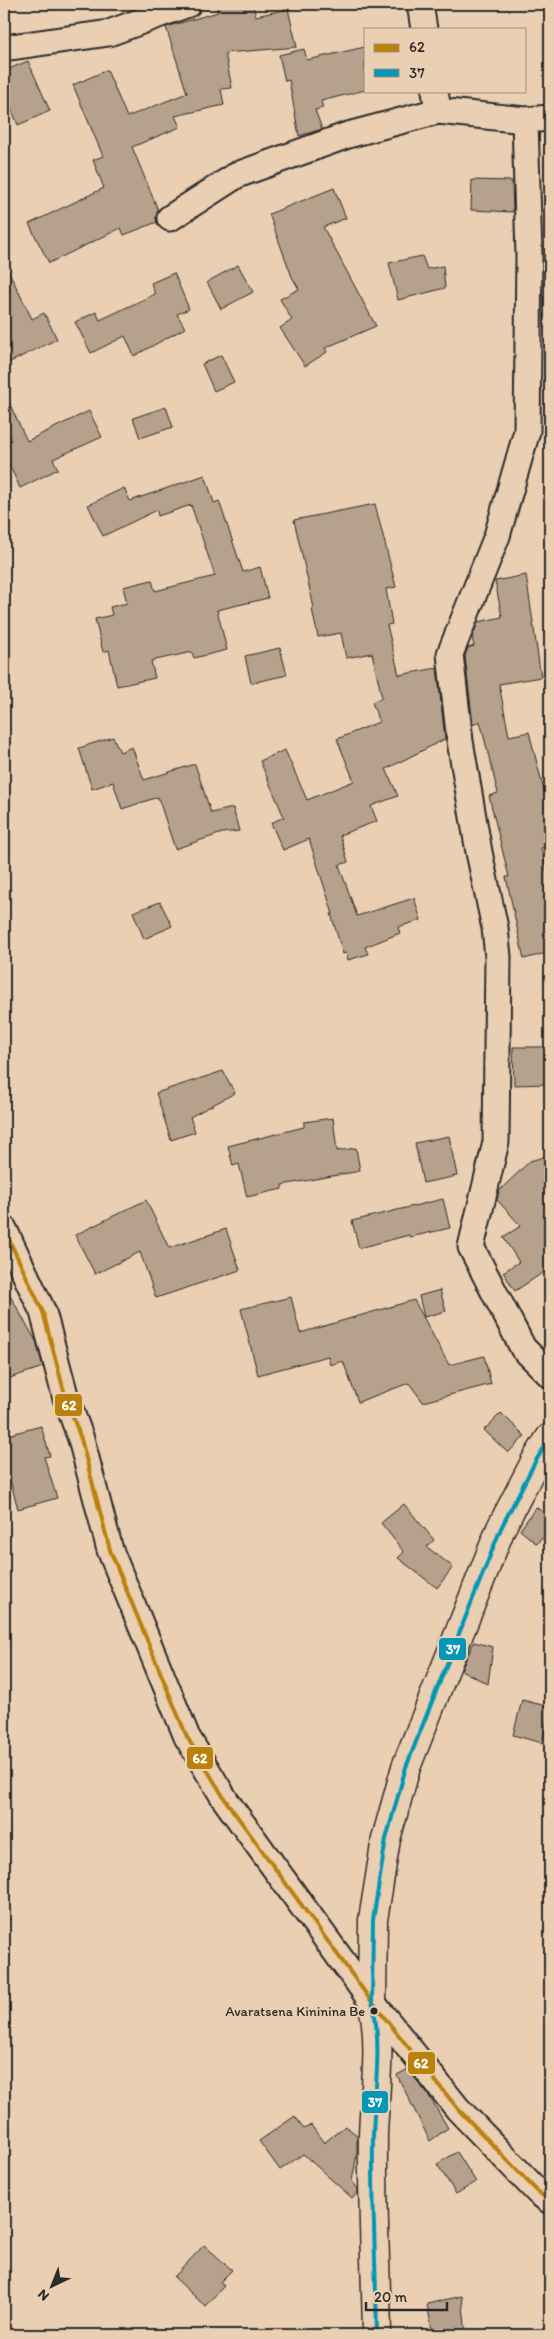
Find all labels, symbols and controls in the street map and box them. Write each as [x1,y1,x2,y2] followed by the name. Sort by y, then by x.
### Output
[364,28,526,92] legend
[409,38,425,56] text: 62
[409,64,425,82] text: 37
[54,1393,83,1417] line badge: 62
[62,1397,77,1414] text: 62
[438,1637,467,1661] line badge: 37
[446,1641,460,1658] text: 37
[186,1746,214,1770] line badge: 62
[193,1750,208,1767] text: 62
[225,2003,365,2020] place label: Avaratsena Kininina Be
[369,2006,379,2016] marker: Avaratsena Kininina Be
[407,2051,436,2075] line badge: 62
[414,2055,429,2072] text: 62
[361,2090,389,2114] line badge: 37
[368,2094,382,2111] text: 37
[28,2262,78,2312] north arrow
[366,2279,448,2311] scale bar
[34,2286,53,2305] text: N
[374,2288,408,2306] text: 20 m

